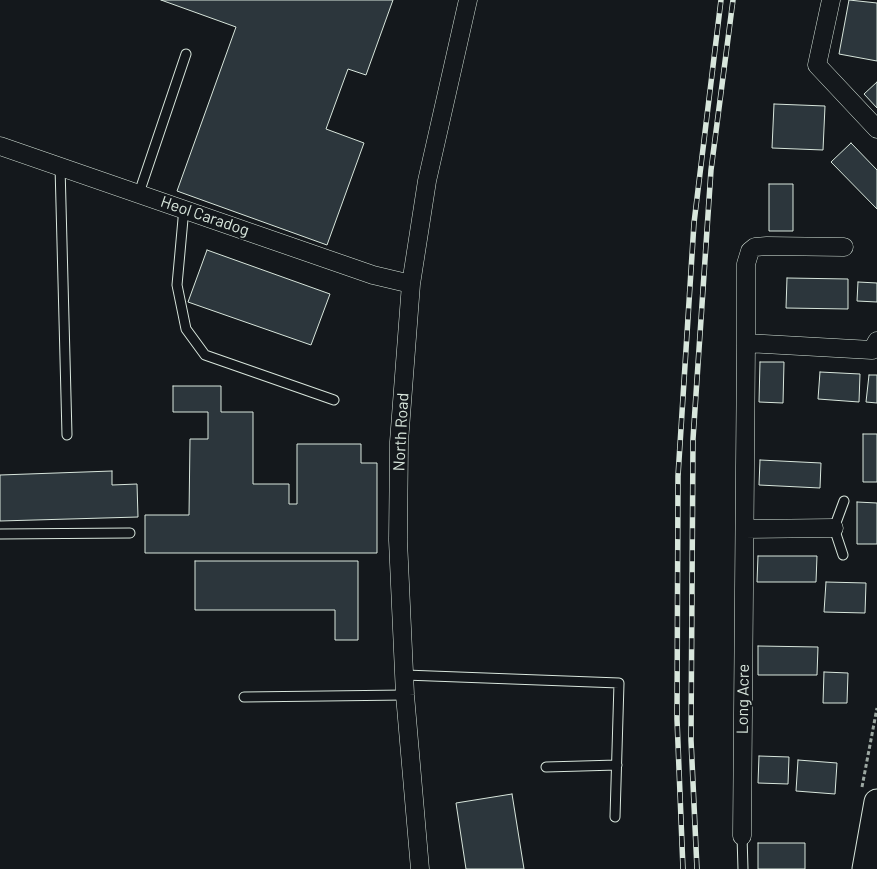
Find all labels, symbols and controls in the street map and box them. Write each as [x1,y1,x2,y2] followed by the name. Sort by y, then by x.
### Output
[158,192,252,240] street label: Heol Caradog
[389,392,413,472] street label: North Road
[733,664,753,734] street label: Long Acre

